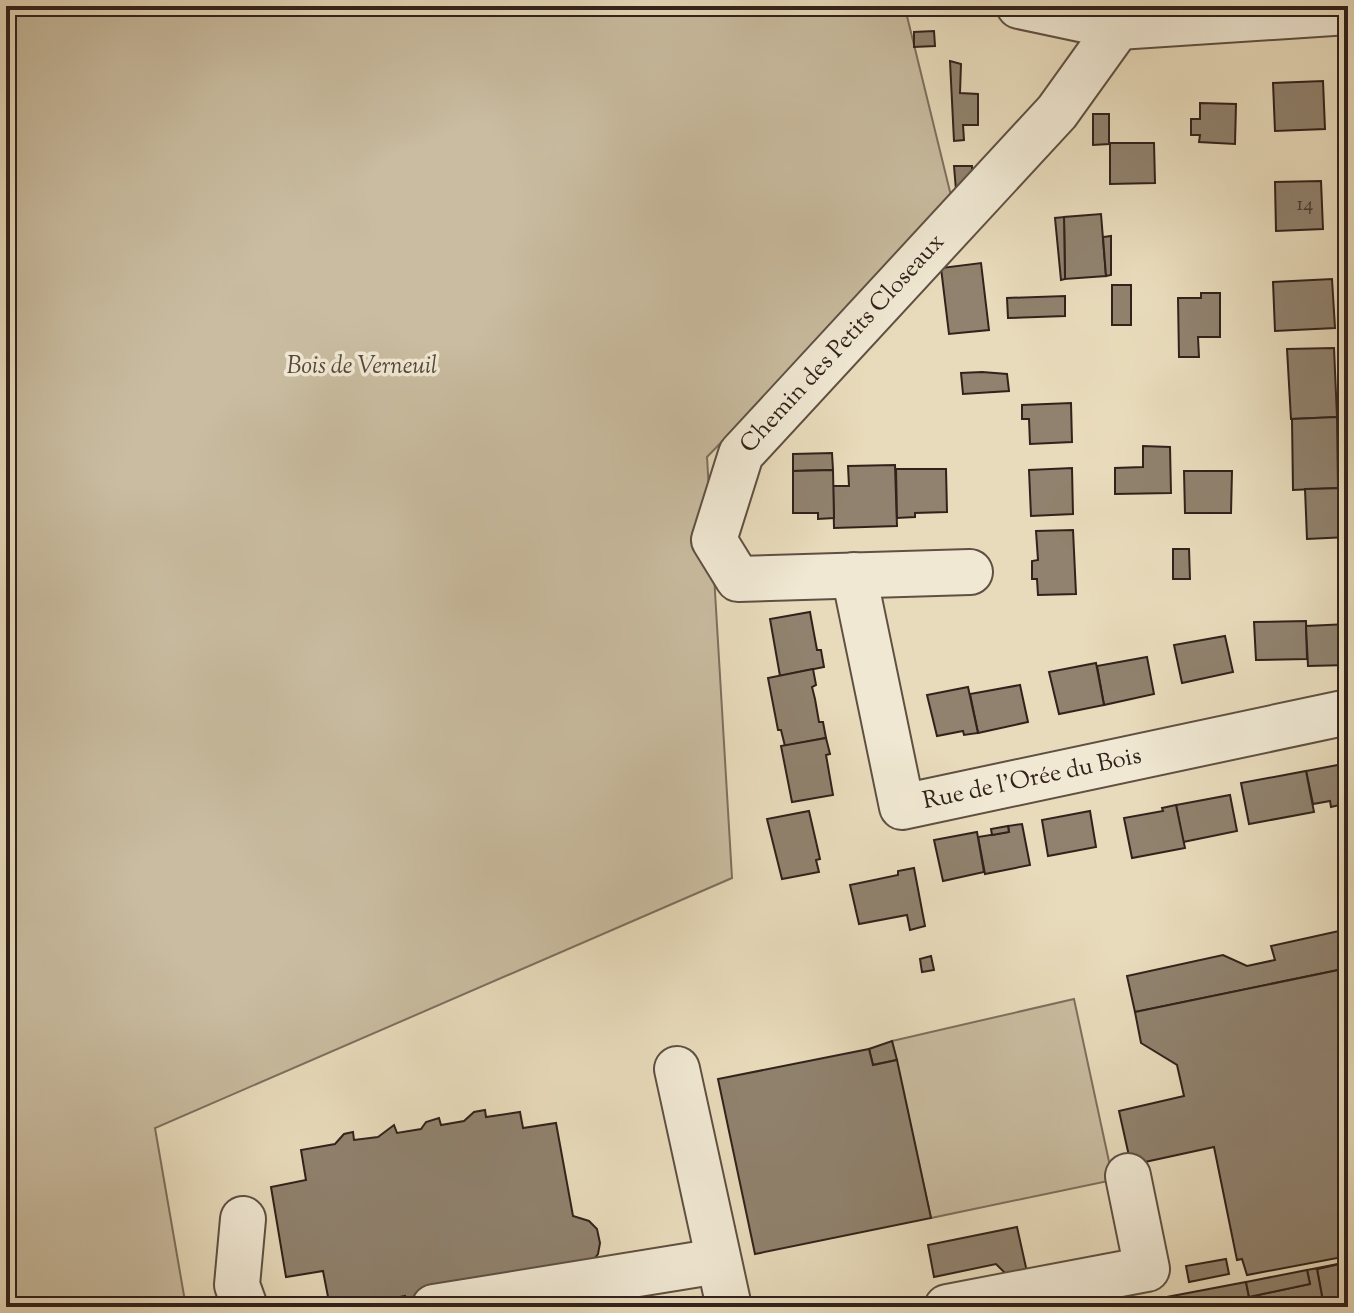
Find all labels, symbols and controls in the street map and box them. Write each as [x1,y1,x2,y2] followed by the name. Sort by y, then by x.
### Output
[1297,191,1313,220] house number: 14
[733,227,953,461] street label: Chemin des Petits Closeaux
[287,350,437,384] park label: Bois de Verneuil
[920,739,1145,819] street label: Rue de l'Orée du Bois

